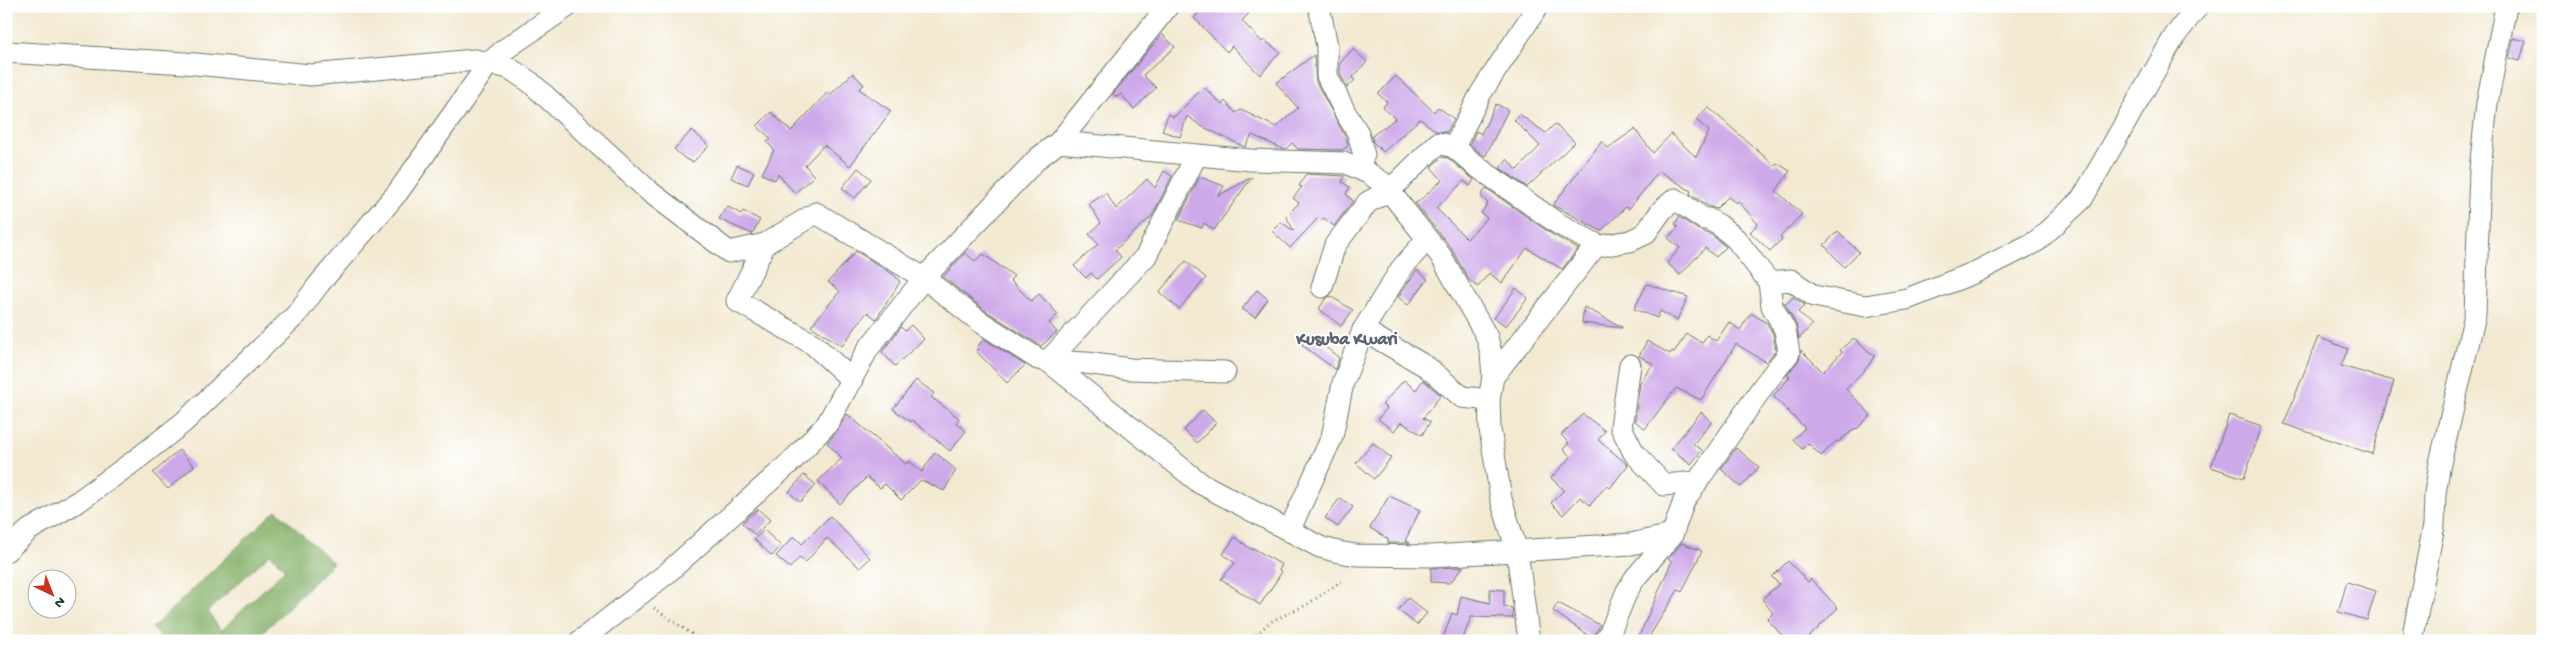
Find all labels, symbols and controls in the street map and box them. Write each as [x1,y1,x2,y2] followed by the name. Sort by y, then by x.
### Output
[1295,330,1398,351] district label: Kusuba Kwari
[28,570,78,620] north arrow
[50,592,68,611] text: N

